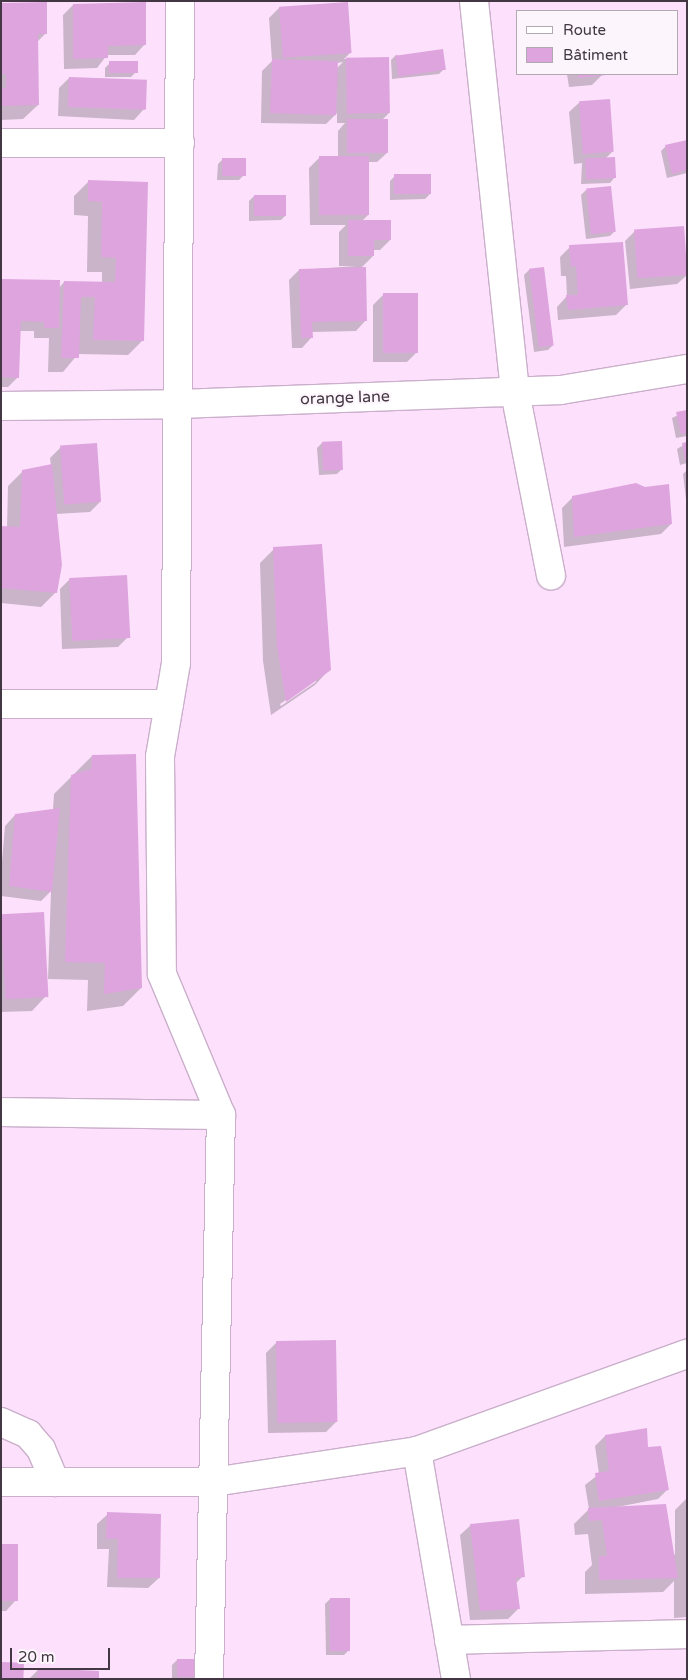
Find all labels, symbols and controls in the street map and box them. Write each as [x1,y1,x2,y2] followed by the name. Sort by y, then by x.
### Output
[516,10,678,75] legend
[563,21,606,39] text: Route
[563,46,628,64] text: Bâtiment
[300,387,390,409] street label: orange lane
[12,1638,112,1670] scale bar
[18,1648,55,1666] text: 20 m

